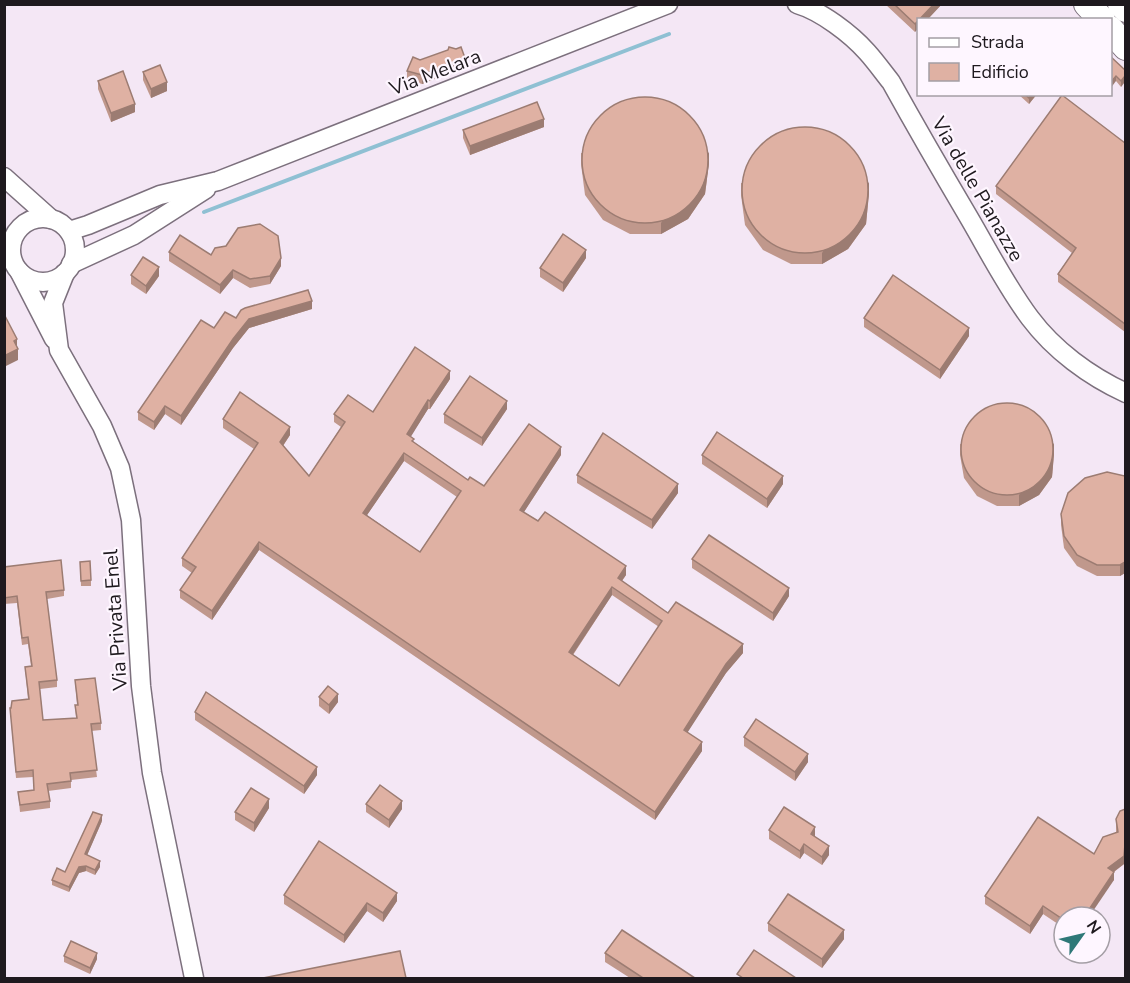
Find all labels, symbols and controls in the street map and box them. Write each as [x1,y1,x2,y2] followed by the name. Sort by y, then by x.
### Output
[917,18,1112,96] legend
[971,30,1024,54] text: Strada
[385,43,485,103] street label: Via Melara
[971,60,1029,84] text: Edificio
[925,111,1030,266] street label: Via delle Pianazze
[97,548,134,692] street label: Via Privata Enel
[1052,905,1112,965] north arrow
[1081,916,1106,938] text: N

